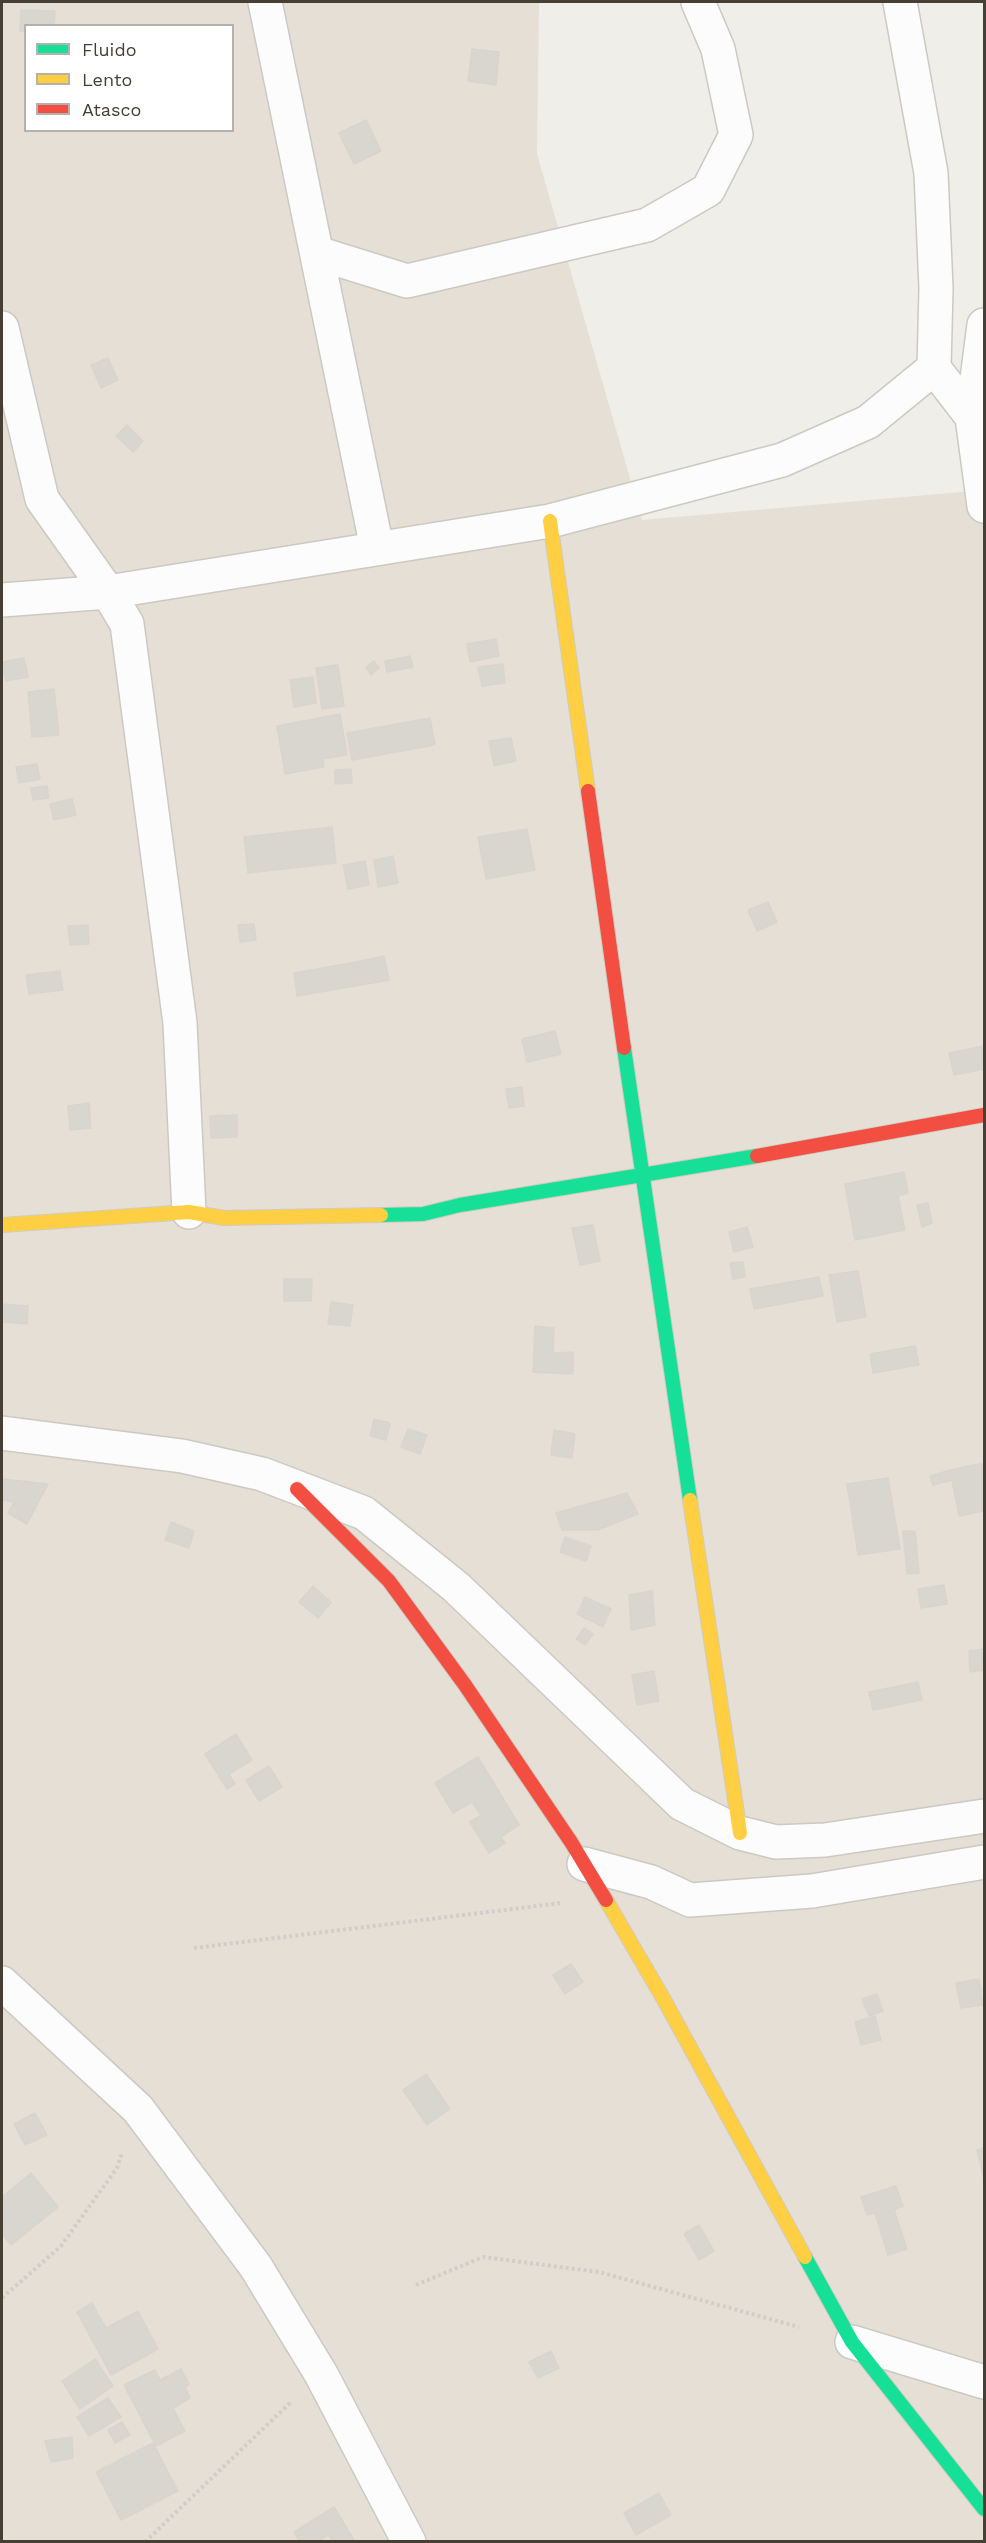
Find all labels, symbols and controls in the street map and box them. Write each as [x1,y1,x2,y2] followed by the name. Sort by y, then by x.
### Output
[24,24,234,132] legend
[82,39,136,60] text: Fluido
[82,69,132,90] text: Lento
[82,99,141,120] text: Atasco

